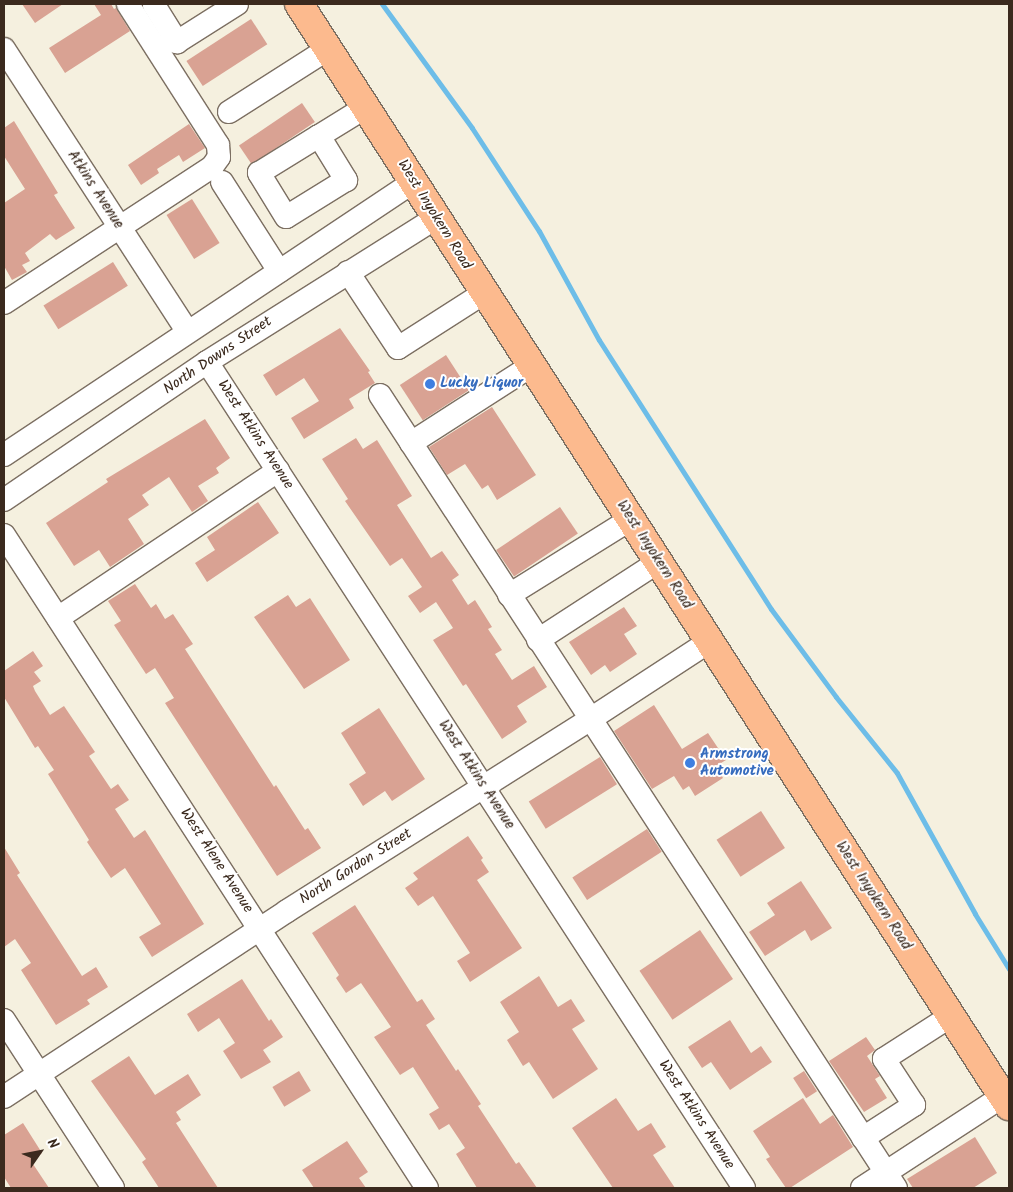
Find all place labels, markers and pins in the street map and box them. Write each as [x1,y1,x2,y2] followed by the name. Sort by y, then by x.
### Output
[440,375,523,393] place label: Lucky Liquor
[424,378,436,390] marker: Lucky Liquor
[700,745,774,780] place label: Armstrong Automotive
[684,757,696,769] marker: Armstrong Automotive

